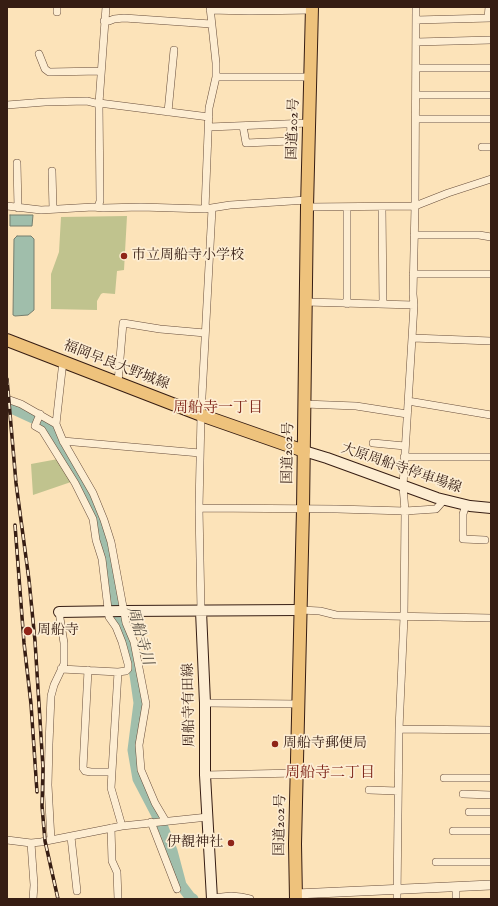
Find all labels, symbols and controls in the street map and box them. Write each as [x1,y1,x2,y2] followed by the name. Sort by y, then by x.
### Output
[285,98,303,160] street label: 国道202号
[132,248,244,264] place label: 市立周船寺小学校
[119,251,129,261] marker: 市立周船寺小学校
[61,338,171,394] street label: 福岡早良大野城線
[173,400,263,418] district label: 周船寺一丁目
[280,422,298,484] street label: 国道202号
[339,441,463,497] street label: 大原周船寺停車場線
[122,605,156,667] water label: 周船寺川
[37,623,79,639] place label: 周船寺
[22,625,34,637] marker: 周船寺
[181,663,199,747] street label: 周船寺有田線
[283,736,367,752] place label: 周船寺郵便局
[270,739,280,749] marker: 周船寺郵便局
[285,765,375,783] district label: 周船寺二丁目
[272,794,290,856] street label: 国道202号
[167,835,223,851] place label: 伊覩神社
[226,838,236,848] marker: 伊覩神社

